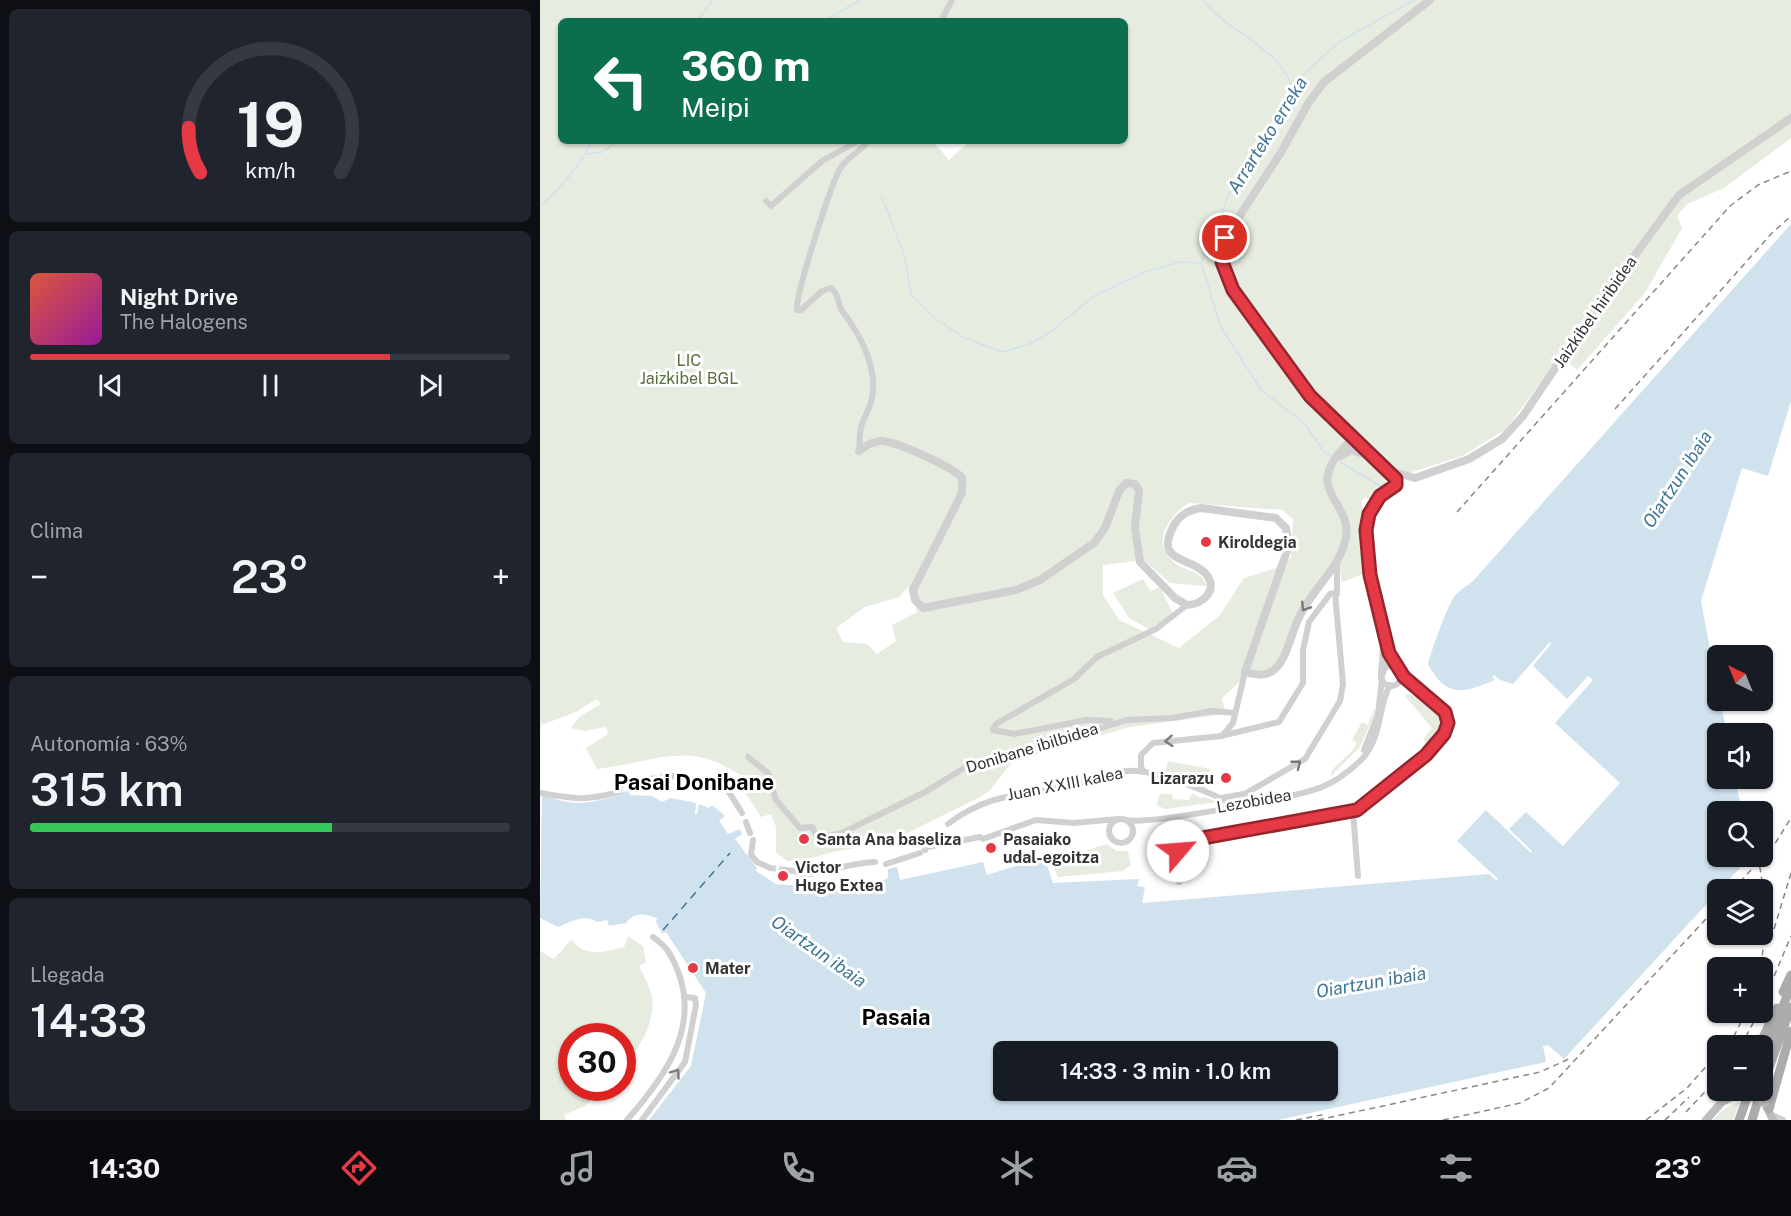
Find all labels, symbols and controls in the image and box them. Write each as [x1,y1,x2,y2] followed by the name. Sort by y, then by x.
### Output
[681,41,811,90] text: 360 m
[582,42,660,120] icon: left
[1223,73,1311,197] water label: Arrarteko erreka
[236,88,304,161] text: 19
[681,91,750,123] text: Meipi
[245,158,295,183] text: km/h
[1199,212,1250,263] pin
[1208,221,1241,254] icon: arrive
[1549,253,1641,371] street label: Jaizkibel hiribidea
[120,284,238,310] text: Night Drive
[120,310,248,334] text: The Halogens
[640,351,738,388] park label: LIC Jaizkibel BGL
[94,369,127,402] icon: previous
[254,369,287,402] icon: pause
[414,369,447,402] icon: next
[1638,427,1716,531] water label: Oiartzun ibaia
[30,519,83,543] text: Clima
[1218,533,1297,552] place label: Kiroldegia
[1199,535,1213,549] marker: Kiroldegia
[231,550,309,603] text: 23°
[30,558,48,596] text: −
[492,558,510,596] text: +
[1301,601,1312,612] one-way arrow
[1707,645,1773,711] north arrow
[1707,645,1773,1101] map controls
[964,719,1100,777] street label: Donibane ibilbidea
[1707,723,1773,789] button: sound
[30,732,188,756] text: Autonomía · 63%
[1165,734,1174,747] one-way arrow
[1291,760,1302,771] one-way arrow
[30,763,184,816] text: 315 km
[1005,763,1125,805] street label: Juan XXIII kalea
[614,769,774,795] district label: Pasai Donibane
[1150,769,1214,788] place label: Lizarazu
[1219,771,1233,785] marker: Lizarazu
[1215,785,1293,817] street label: Lezobidea
[1707,801,1773,867] button: search
[1146,819,1210,883] position arrow
[816,830,961,849] place label: Santa Ana baseliza
[1003,830,1099,867] place label: Pasaiako udal-egoitza
[797,832,811,846] marker: Santa Ana baseliza
[984,841,998,855] marker: Pasaiako udal-egoitza
[795,858,883,895] place label: Victor Hugo Extea
[776,869,790,883] marker: Victor Hugo Extea
[1707,879,1773,945] button: layers
[767,910,871,992] water label: Oiartzun ibaia
[1707,957,1773,1023] button: +
[705,959,751,978] place label: Mater
[686,961,700,975] marker: Mater
[1314,962,1428,1002] water label: Oiartzun ibaia
[30,963,105,987] text: Llegada
[30,994,147,1047] text: 14:33
[862,1004,930,1030] district label: Pasaia
[558,1023,636,1101] speed limit sign: 30
[1707,1035,1773,1101] button: −
[1060,1058,1271,1084] text: 14:33 · 3 min · 1.0 km
[669,1069,680,1080] one-way arrow
[338,1147,380,1189] icon: directions
[557,1147,599,1189] icon: music
[777,1147,819,1189] icon: phone
[996,1147,1038,1189] icon: climate
[1216,1147,1258,1189] icon: car
[1435,1147,1477,1189] icon: filters
[89,1152,161,1184] text: 14:30
[1654,1152,1702,1184] text: 23°

